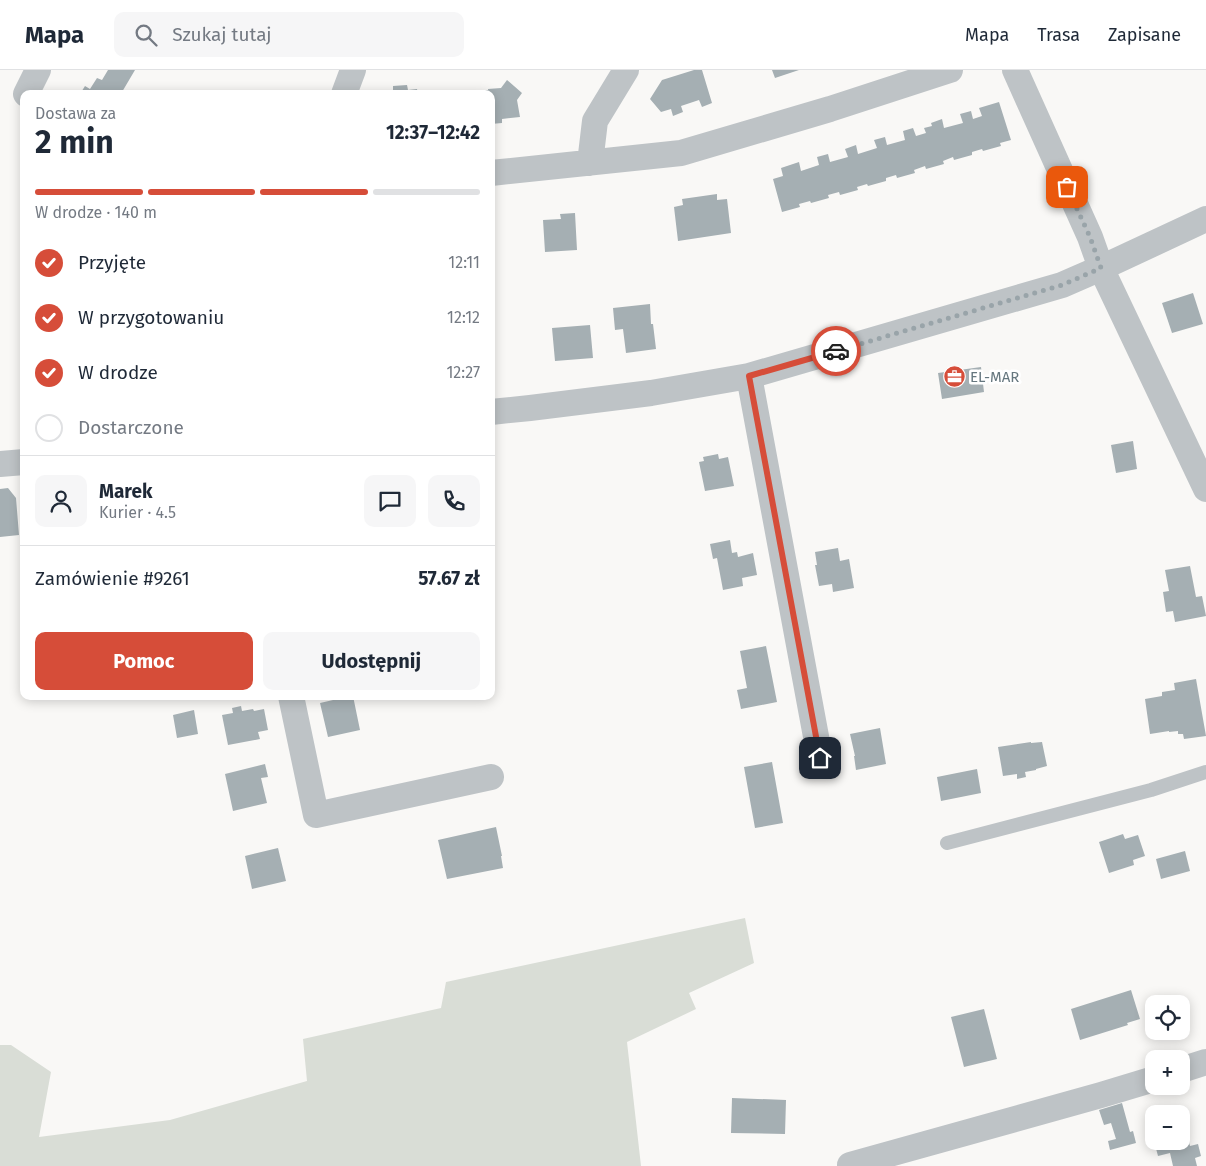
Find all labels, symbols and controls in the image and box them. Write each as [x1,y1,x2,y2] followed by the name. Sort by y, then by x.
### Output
[114,12,464,57] search box
[25,21,84,49] text: Mapa
[132,21,160,49] icon: search
[172,23,272,46] text: Szukaj tutaj
[965,24,1009,46] text: Mapa
[1037,24,1080,46] text: Trasa
[1108,24,1181,46] text: Zapisane
[35,104,116,123] text: Dostawa za
[386,121,480,144] text: 12:37–12:42
[35,123,114,161] text: 2 min
[1046,166,1088,208] pin
[1053,173,1081,201] icon: bag
[35,203,157,222] text: W drodze · 140 m
[35,249,63,277] icon: check
[78,251,146,274] text: Przyjęte
[448,253,480,272] text: 12:11
[35,304,63,332] icon: check
[78,306,224,329] text: W przygotowaniu
[447,308,480,327] text: 12:12
[811,326,861,376] courier
[822,337,850,365] icon: car
[35,359,63,387] icon: check
[78,361,158,384] text: W drodze
[446,363,480,382] text: 12:27
[942,365,966,389] office icon: EL-MAR
[970,368,1019,386] place label: EL-MAR
[78,416,184,439] text: Dostarczone
[35,475,87,527] button: person
[364,475,416,527] button: chat
[428,475,480,527] button: phone
[99,480,152,503] text: Marek
[99,503,176,522] text: Kurier · 4.5
[35,567,190,590] text: Zamówienie #9261
[418,567,480,590] text: 57.67 zł
[35,632,253,690] button: Pomoc
[263,632,480,690] button: Udostępnij
[799,737,841,779] pin
[806,744,834,772] icon: home
[1145,995,1190,1150] map controls
[1145,995,1190,1040] button: locate
[1145,1050,1190,1095] button: +
[1145,1105,1190,1150] button: −

